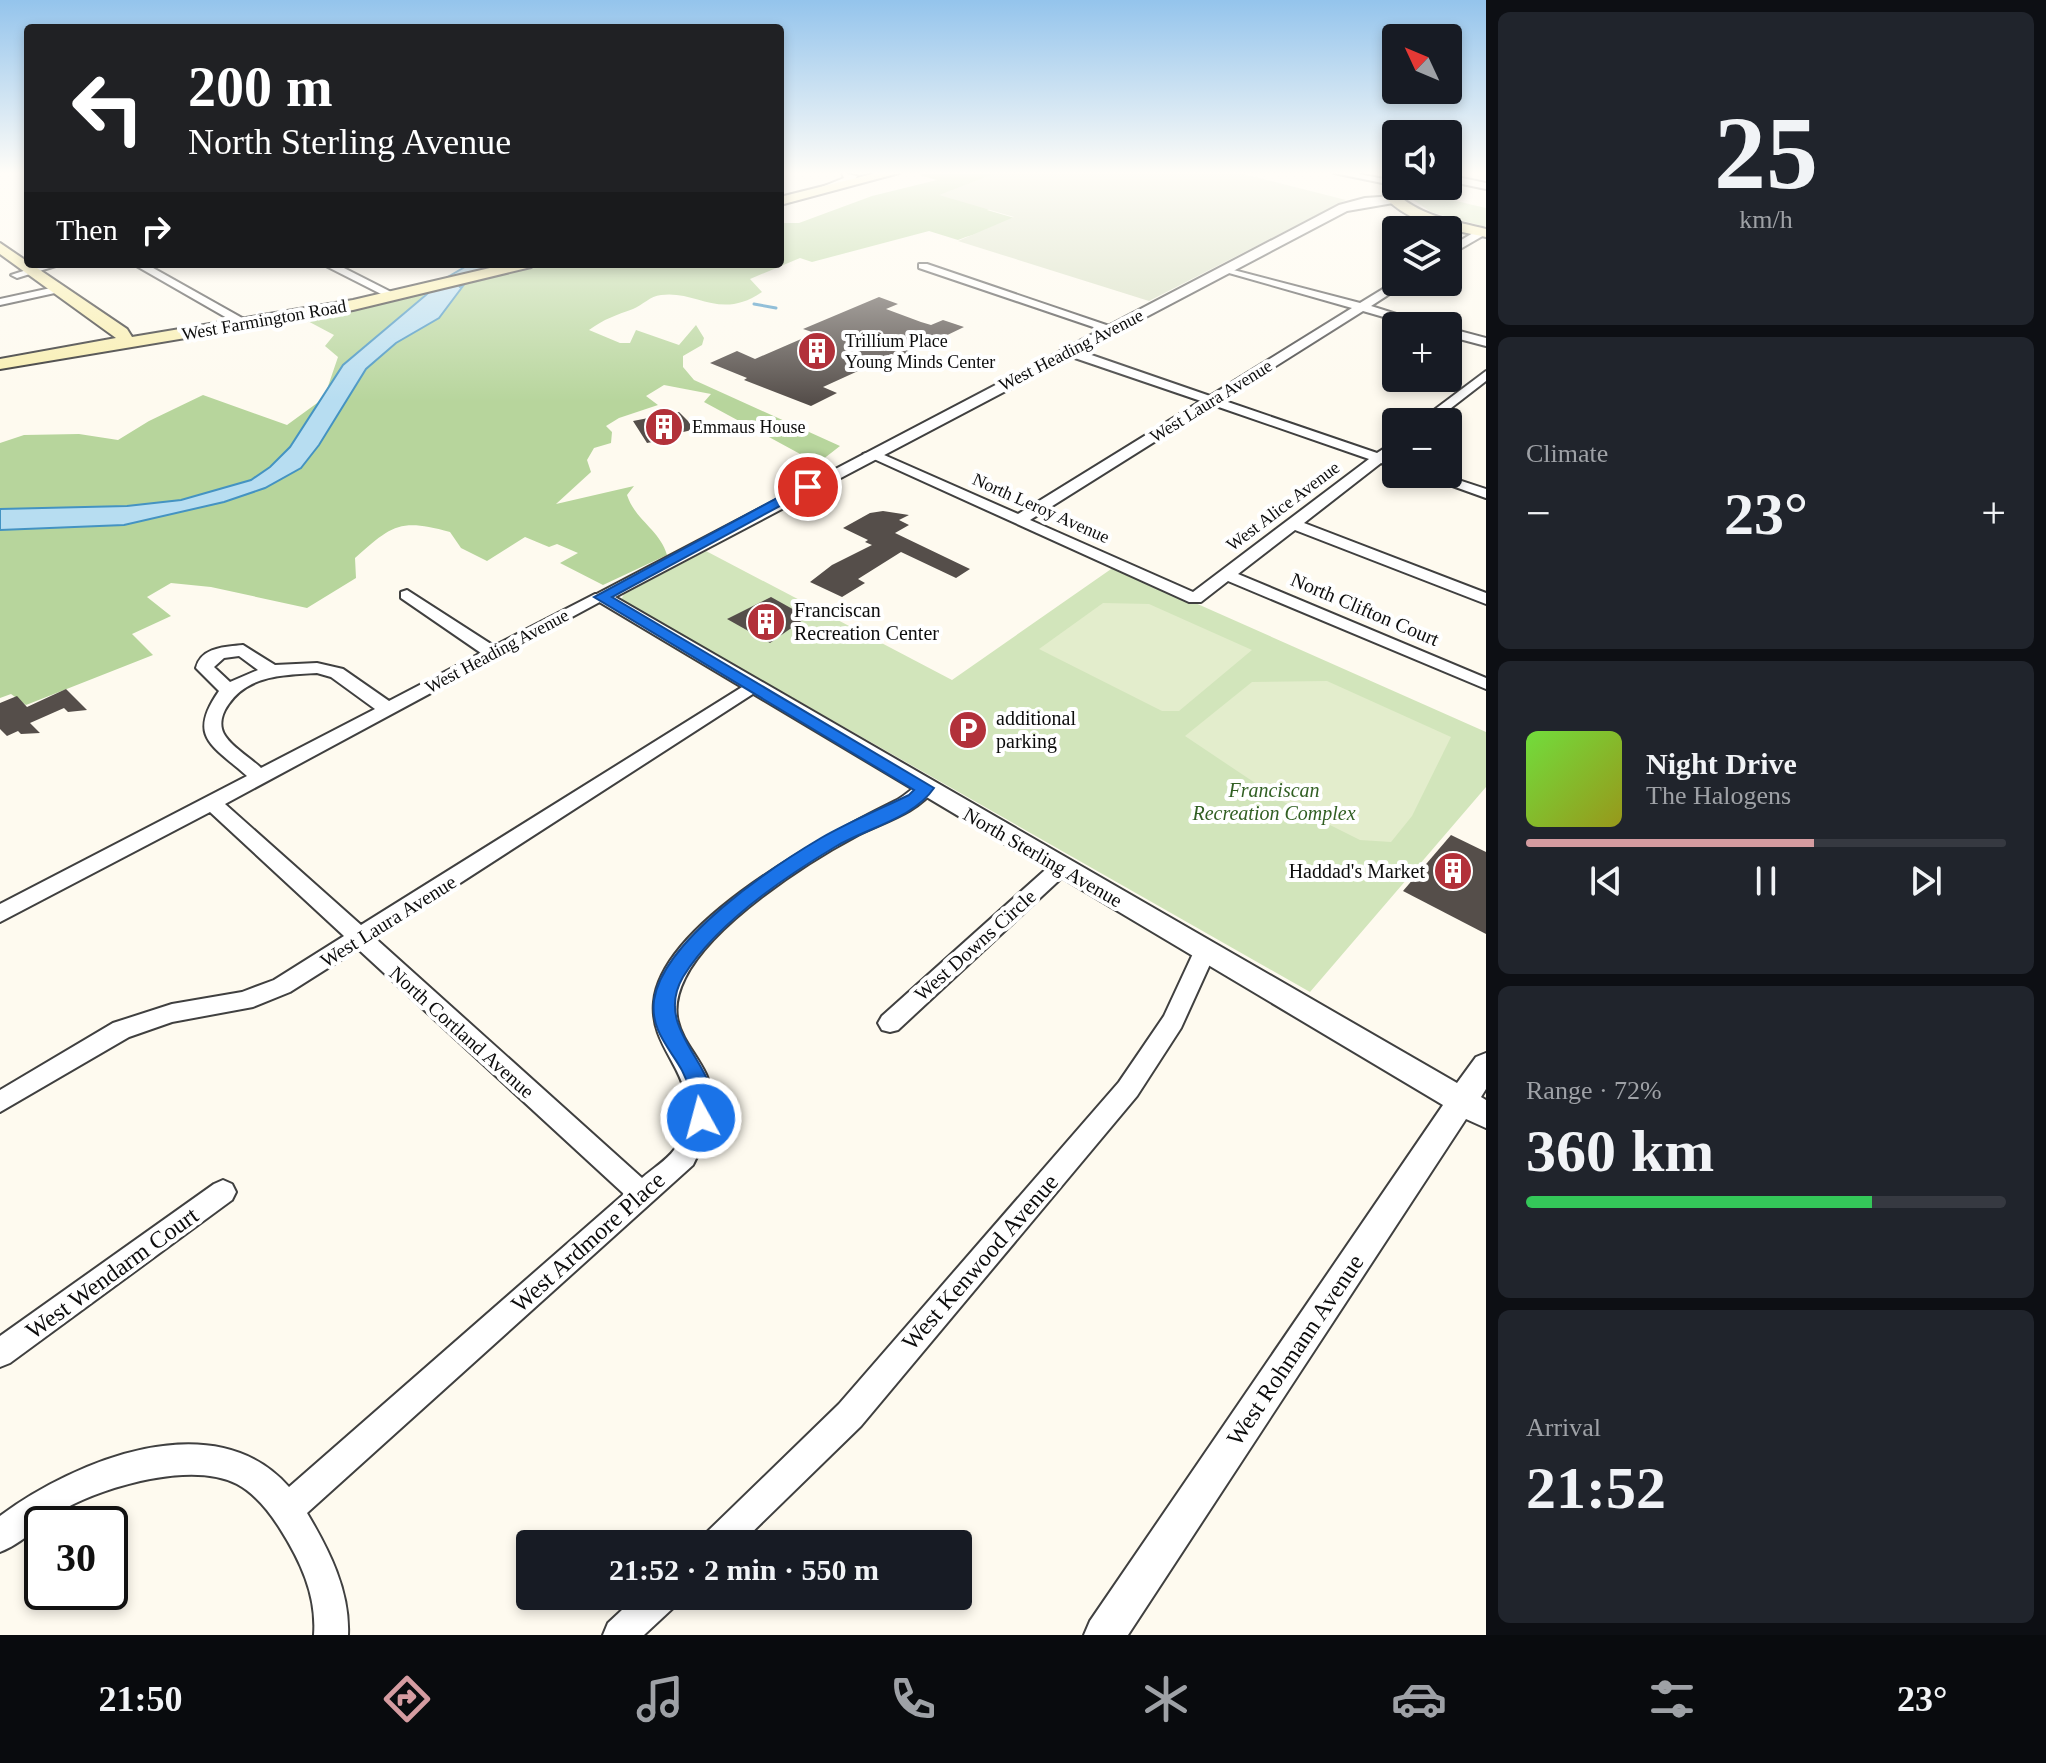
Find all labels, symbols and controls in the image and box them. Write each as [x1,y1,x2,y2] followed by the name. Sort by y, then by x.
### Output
[1382,24,1462,104] north arrow
[1382,24,1462,488] map controls
[56,56,160,160] icon: left
[188,56,333,118] text: 200 m
[1714,95,1818,210] text: 25
[1382,120,1462,200] button: sound
[188,122,511,162] text: North Sterling Avenue
[1739,205,1793,234] text: km/h
[134,208,178,252] icon: right
[56,213,118,246] text: Then
[1382,216,1462,296] button: layers
[180,296,348,344] street label: West Farmington Road
[996,305,1146,395] street label: West Heading Avenue
[1382,312,1462,392] button: +
[796,330,838,372] building icon: Trillium Place Young Minds Center
[845,331,995,372] place label: Trillium Place Young Minds Center
[1146,355,1276,447] street label: West Laura Avenue
[643,406,685,448] building icon: Emmaus House
[1382,408,1462,488] button: −
[692,417,805,437] place label: Emmaus House
[1526,439,1608,468] text: Climate
[774,453,842,521] pin
[1223,457,1343,555] street label: West Alice Avenue
[786,465,830,509] icon: arrive
[970,469,1113,547] street label: North Leroy Avenue
[1724,481,1808,547] text: 23°
[1526,489,1551,538] text: −
[1981,489,2006,538] text: +
[1288,568,1443,650] street label: North Clifton Court
[794,599,939,644] place label: Franciscan Recreation Center
[745,601,787,643] building icon: Franciscan Recreation Center
[422,605,572,697] street label: West Heading Avenue
[996,707,1076,753] place label: additional parking
[947,709,989,751] parking icon: additional parking
[1646,747,1797,780] text: Night Drive
[1191,779,1356,825] park label: Franciscan Recreation Complex
[1646,781,1791,810] text: The Halogens
[959,803,1126,912] street label: North Sterling Avenue
[1432,850,1474,892] building icon: Haddad's Market
[1584,859,1628,903] icon: previous
[1744,859,1788,903] icon: pause
[1904,859,1948,903] icon: next
[1289,860,1425,882] place label: Haddad's Market
[316,870,460,972] street label: West Laura Avenue
[910,885,1040,1005] street label: West Downs Circle
[385,962,539,1103] street label: North Cortland Avenue
[659,1076,743,1160] position arrow
[1526,1076,1662,1105] text: Range · 72%
[1526,1118,1714,1184] text: 360 km
[506,1167,670,1317] street label: West Ardmore Place
[897,1169,1063,1355] street label: West Kenwood Avenue
[21,1202,203,1344] street label: West Wendarm Court
[1222,1250,1368,1450] street label: West Rohmann Avenue
[1526,1413,1601,1442] text: Arrival
[1526,1455,1666,1521] text: 21:52
[24,1506,128,1610] speed limit sign: 30
[609,1553,879,1586] text: 21:52 · 2 min · 550 m
[379,1671,435,1727] icon: directions
[632,1671,688,1727] icon: music
[885,1671,941,1727] icon: phone
[1138,1671,1194,1727] icon: climate
[1391,1671,1447,1727] icon: car
[1644,1671,1700,1727] icon: filters
[98,1679,182,1719] text: 21:50
[1897,1679,1947,1719] text: 23°

